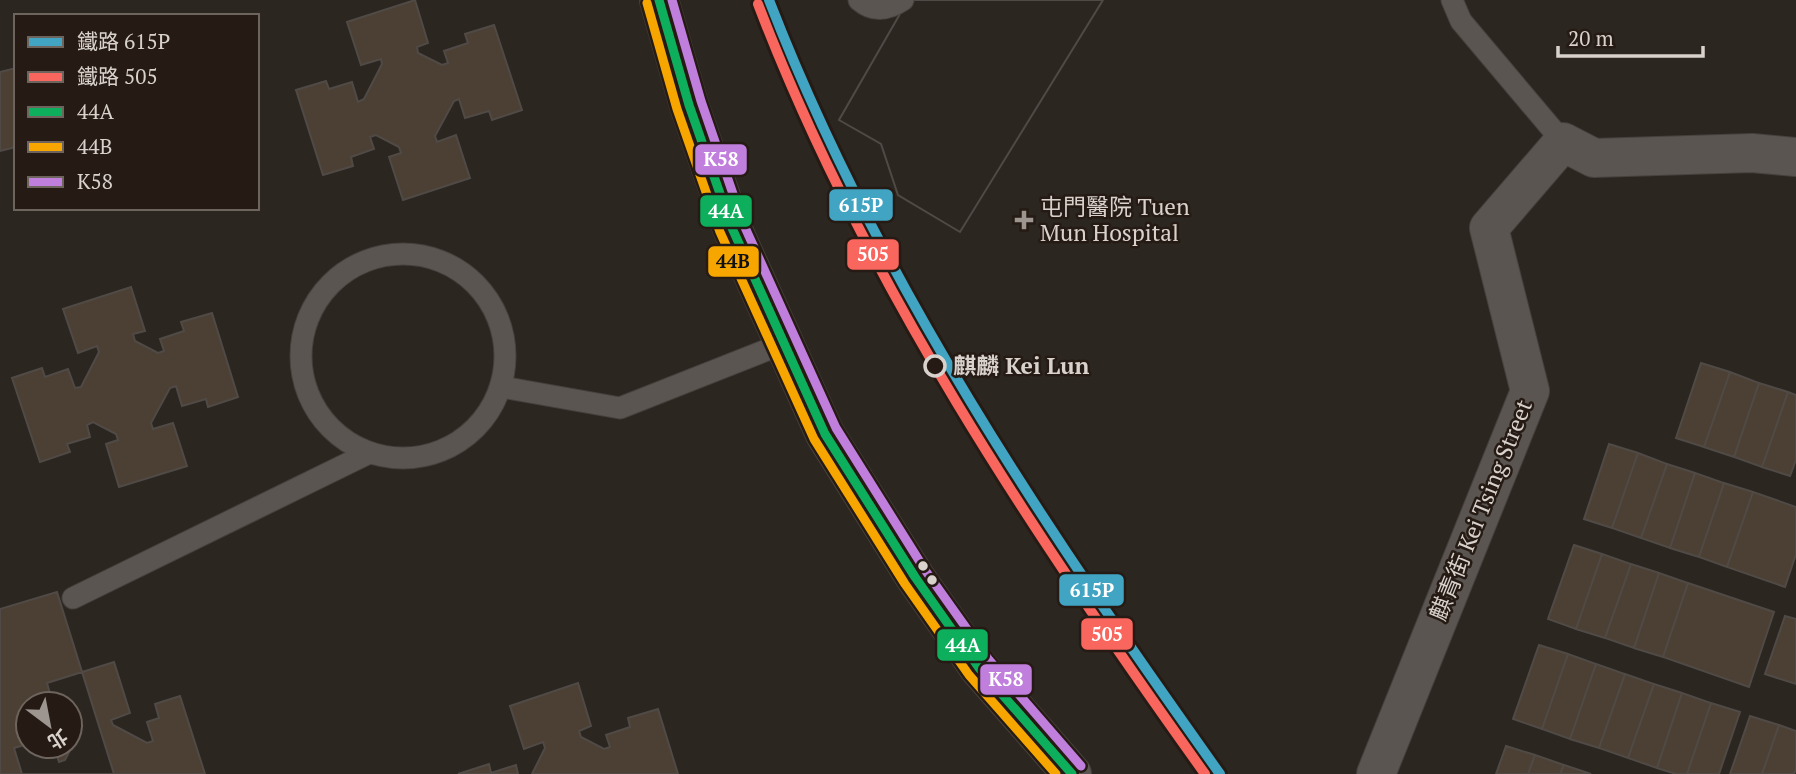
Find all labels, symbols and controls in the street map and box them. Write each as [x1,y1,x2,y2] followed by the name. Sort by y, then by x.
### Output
[14,14,259,210] legend
[1558,14,1703,58] scale bar
[1568,24,1614,52] text: 20 m
[77,27,170,55] text: 鐵路 615P
[77,62,158,90] text: 鐵路 505
[77,97,114,125] text: 44A
[77,132,112,160] text: 44B
[694,143,748,176] line badge: K58
[704,146,739,171] text: K58
[77,167,113,195] text: K58
[828,188,894,222] line badge: 615P
[1040,191,1190,248] place label: 屯門醫院 Tuen Mun Hospital
[839,192,883,217] text: 615P
[699,194,753,228] line badge: 44A
[708,198,744,223] text: 44A
[1014,210,1034,230] marker: 屯門醫院 Tuen Mun Hospital
[846,238,900,271] line badge: 505
[857,241,889,266] text: 505
[707,245,760,278] line badge: 44B
[716,248,750,273] text: 44B
[953,350,1089,381] place label: 麒麟 Kei Lun
[924,355,946,377] marker: 麒麟 Kei Lun
[1422,394,1539,625] street label: 麒青街 Kei Tsing Street
[916,559,930,573] unlabelled marker
[925,573,939,587] unlabelled marker
[1058,573,1125,607] line badge: 615P
[1070,577,1114,602] text: 615P
[1080,617,1134,651] line badge: 505
[1091,621,1123,646] text: 505
[936,628,989,662] line badge: 44A
[945,632,981,657] text: 44A
[979,663,1033,696] line badge: K58
[989,666,1024,691] text: K58
[14,690,84,760] north arrow
[44,724,73,755] text: 北

